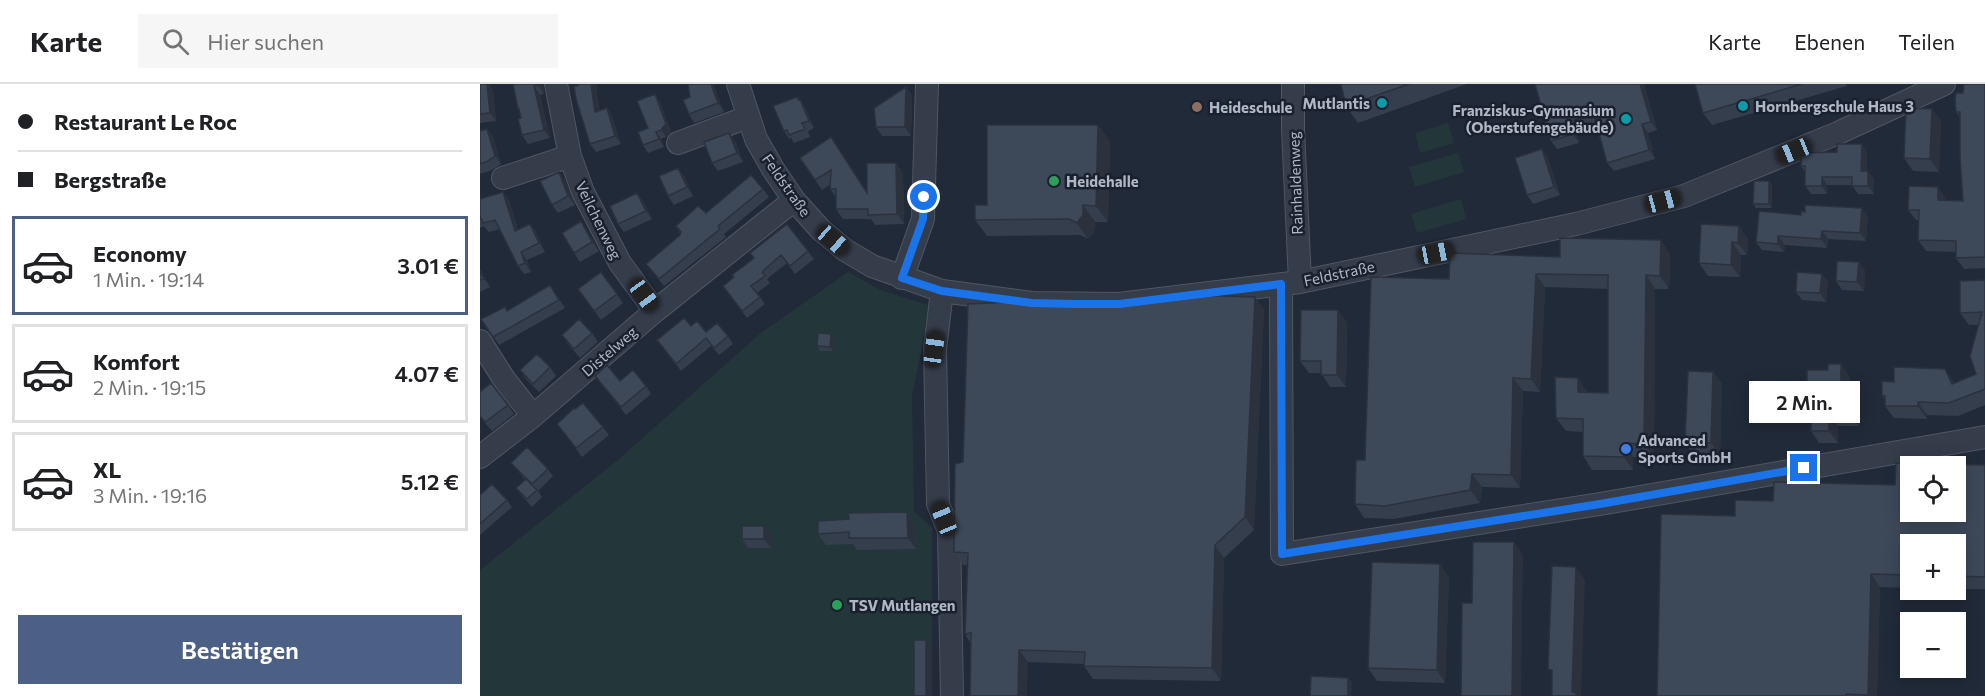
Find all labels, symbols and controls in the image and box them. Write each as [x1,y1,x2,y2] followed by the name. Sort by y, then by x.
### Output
[138,14,558,68] search box
[30,24,102,58] text: Karte
[159,25,192,58] icon: search
[207,28,324,55] text: Hier suchen
[1708,29,1761,54] text: Karte
[1794,29,1865,54] text: Ebenen
[1898,29,1955,54] text: Teilen
[1303,94,1370,112] place label: Mutlantis
[1375,96,1389,110] marker: Mutlantis
[1755,97,1914,115] place label: Hornbergschule Haus 3
[1209,98,1293,116] place label: Heideschule
[1736,99,1750,113] marker: Hornbergschule Haus 3
[1190,100,1204,114] marker: Heideschule
[1452,101,1614,136] place label: Franziskus-Gymnasium (Oberstufengebäude)
[54,108,237,135] text: Restaurant Le Roc
[1619,112,1633,126] marker: Franziskus-Gymnasium (Oberstufengebäude)
[1284,131,1306,235] street label: Rainhaldenweg
[1774,136,1814,166] car
[759,150,815,220] street label: Feldstraße
[54,166,166,193] text: Bergstraße
[1066,172,1139,190] place label: Heidehalle
[1047,174,1061,188] marker: Heidehalle
[572,178,626,262] street label: Veilchenweg
[910,183,937,210] route start
[1643,188,1683,214] car
[814,221,852,259] car
[21,239,75,293] icon: car
[93,240,187,267] text: Economy
[1417,241,1455,265] car
[397,252,459,279] text: 3.01 €
[1302,257,1376,289] street label: Feldstraße
[93,267,204,291] text: 1 Min. · 19:14
[626,275,662,315] car
[578,322,640,380] street label: Distelweg
[923,330,945,368] car
[21,347,75,401] icon: car
[93,348,180,375] text: Komfort
[394,360,459,387] text: 4.07 €
[93,375,206,399] text: 2 Min. · 19:15
[1748,381,1860,423] callout: 2 Min.
[1776,390,1833,414] text: 2 Min.
[1638,431,1731,466] place label: Advanced Sports GmbH
[1619,442,1633,456] marker: Advanced Sports GmbH
[1790,454,1817,481] route end
[21,455,75,509] icon: car
[93,456,121,483] text: XL
[1900,456,1966,678] map controls
[1900,456,1966,522] button: locate
[401,468,459,495] text: 5.12 €
[93,483,207,507] text: 3 Min. · 19:16
[929,499,959,539] car
[1900,534,1966,600] button: +
[849,596,956,614] place label: TSV Mutlangen
[830,598,844,612] marker: TSV Mutlangen
[1900,612,1966,678] button: −
[18,615,462,684] button: Bestätigen

